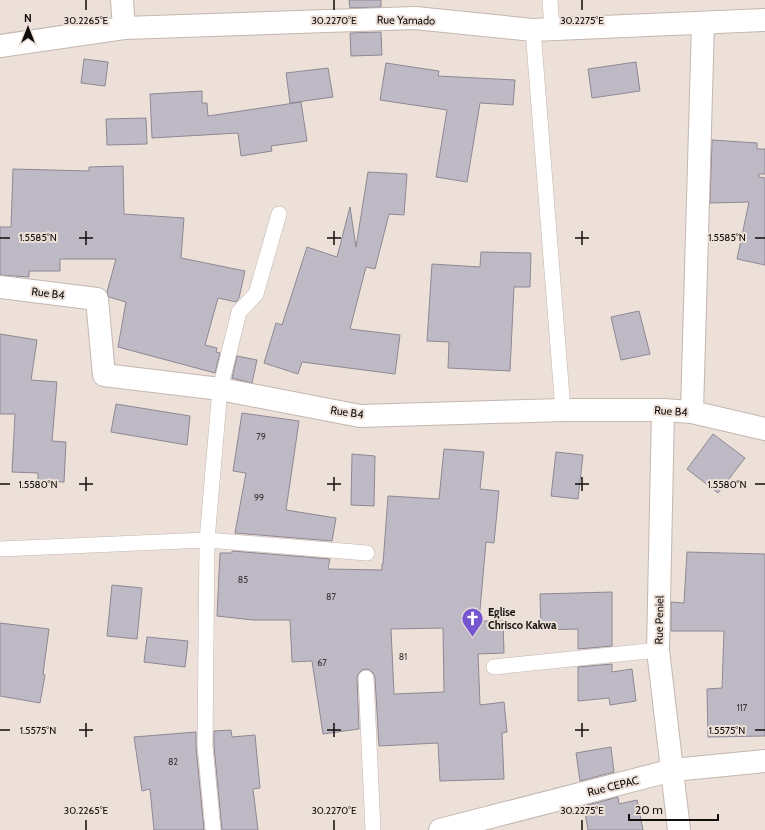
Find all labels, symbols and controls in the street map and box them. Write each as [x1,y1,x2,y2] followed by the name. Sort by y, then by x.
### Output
[8,8,48,48] north arrow
[24,11,32,25] text: N
[377,12,435,28] street label: Rue Yamado
[64,14,109,27] text: 30.2265°E
[311,14,357,27] text: 30.2270°E
[560,14,604,27] text: 30.2275°E
[19,231,57,244] text: 1.5585°N
[708,231,746,244] text: 1.5585°N
[31,284,66,302] street label: Rue B4
[330,403,365,421] street label: Rue B4
[654,403,689,419] street label: Rue B4
[256,431,266,442] house number: 79
[18,478,58,491] text: 1.5580°N
[707,478,747,491] text: 1.5580°N
[254,492,264,503] house number: 99
[238,574,248,585] house number: 85
[326,591,336,602] house number: 87
[652,595,666,645] street label: Rue Peniel
[460,605,486,638] church icon: Eglise Chrisco Kakwa
[488,605,557,632] place label: Eglise Chrisco Kakwa
[399,651,407,662] house number: 81
[317,657,327,668] house number: 67
[737,702,748,713] house number: 117
[20,724,56,737] text: 1.5575°N
[709,724,745,737] text: 1.5575°N
[168,756,178,767] house number: 82
[586,773,640,799] street label: Rue CEPAC
[629,796,718,822] scale bar
[635,802,663,817] text: 20 m
[64,804,109,817] text: 30.2265°E
[311,804,357,817] text: 30.2270°E
[560,804,604,817] text: 30.2275°E

